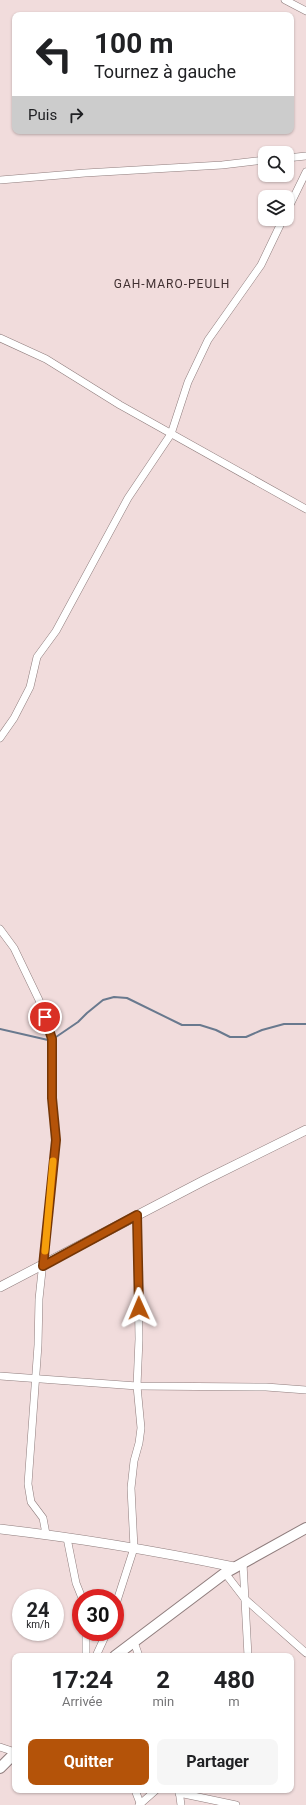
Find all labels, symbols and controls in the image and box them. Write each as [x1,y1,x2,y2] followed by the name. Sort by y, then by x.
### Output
[94,27,173,60] text: 100 m
[28,28,80,80] icon: left
[94,61,236,82] text: Tournez à gauche
[65,104,87,126] icon: right
[28,106,57,124] text: Puis
[258,146,294,226] map controls
[258,146,294,182] button: search
[258,190,294,226] button: layers
[114,277,230,291] district label: GAH-MARO-PEULH
[28,1000,62,1034] pin
[34,1006,56,1028] icon: arrive
[118,1287,160,1329] position arrow
[72,1589,124,1641] speed limit sign: 30
[27,1598,49,1622] text: 24
[26,1619,50,1630] text: km/h
[51,1666,113,1694] text: 17:24
[156,1666,170,1694] text: 2
[213,1666,255,1694] text: 480
[62,1694,102,1709] text: Arrivée
[152,1694,174,1709] text: min
[228,1694,240,1709] text: m
[28,1739,149,1785] button: Quitter
[157,1739,278,1785] button: Partager

